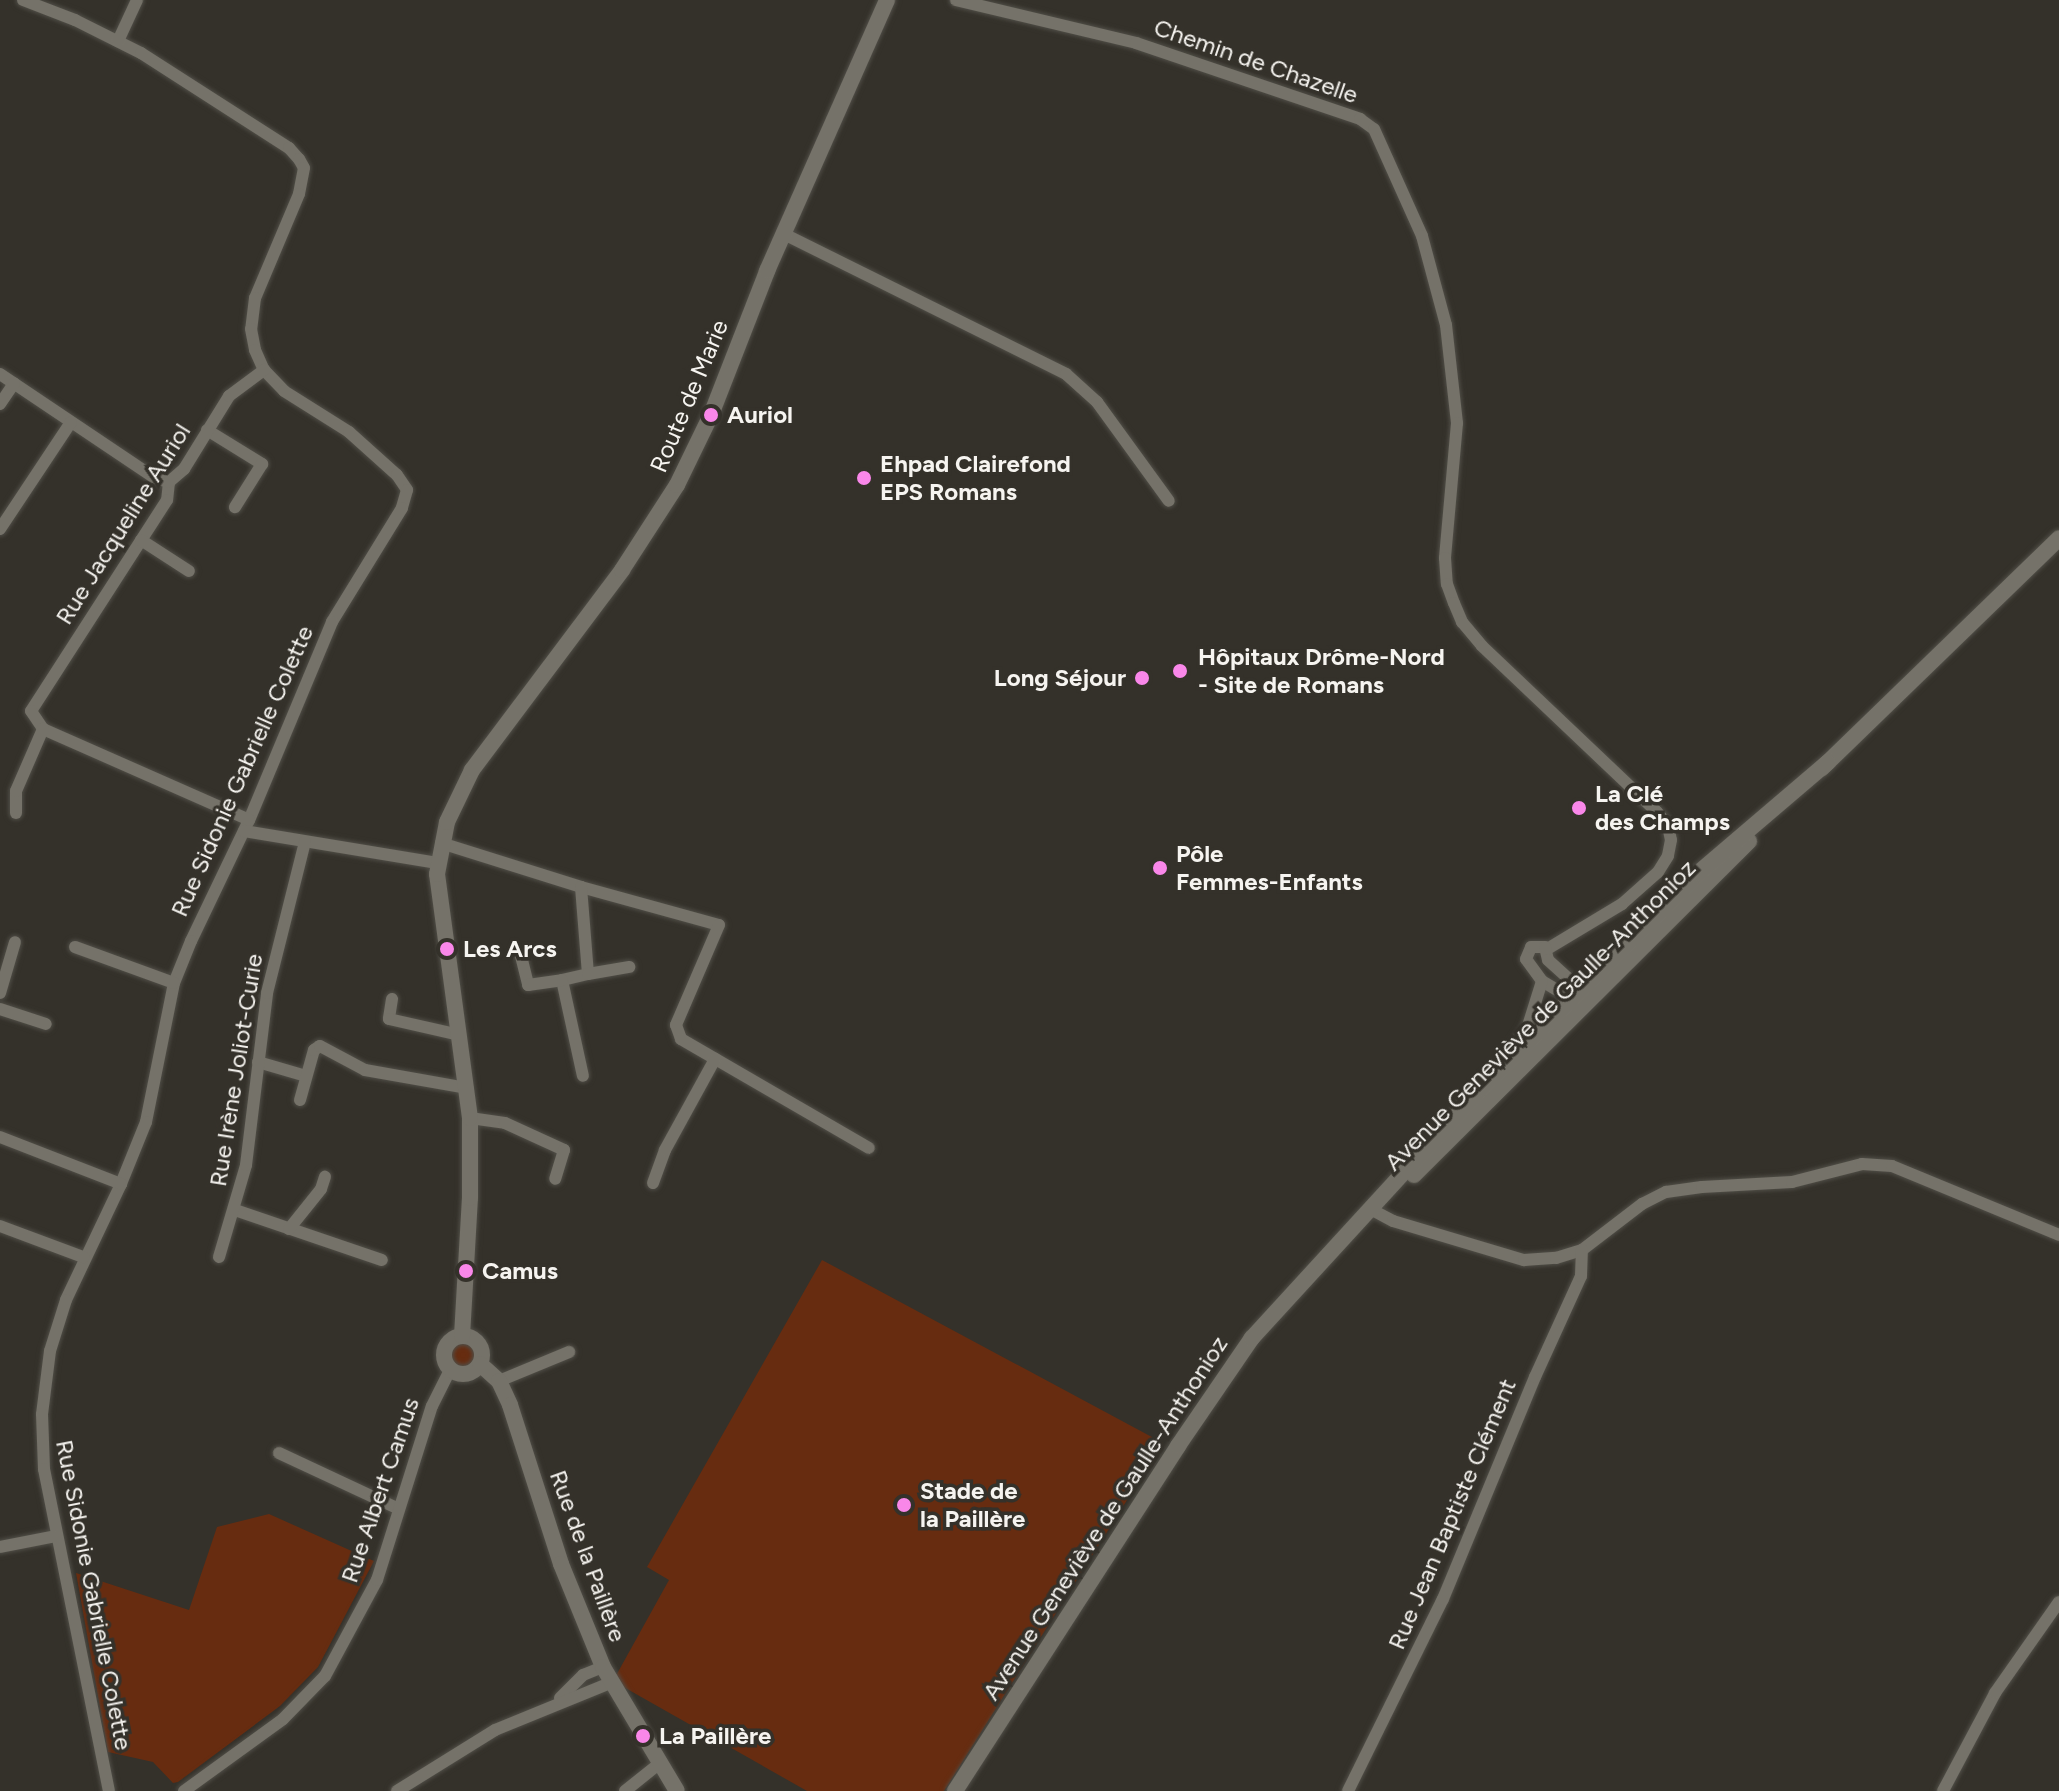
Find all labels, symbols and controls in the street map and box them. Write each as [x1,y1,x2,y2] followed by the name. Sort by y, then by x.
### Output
[1150,13,1362,109] street label: Chemin de Chazelle
[644,315,734,477] street label: Route de Marie
[727,401,793,429] place label: Auriol
[702,406,720,424] marker: Auriol
[50,418,196,630] street label: Rue Jacqueline Auriol
[880,450,1071,506] place label: Ehpad Clairefond EPS Romans
[855,469,873,487] marker: Ehpad Clairefond EPS Romans
[165,621,319,921] street label: Rue Sidonie Gabrielle Colette
[1198,643,1445,699] place label: Hôpitaux Drôme-Nord - Site de Romans
[1169,660,1191,682] marker: Hôpitaux Drôme-Nord - Site de Romans
[994,664,1126,692] place label: Long Séjour
[1133,669,1151,687] marker: Long Séjour
[1595,780,1730,836] place label: La Clé des Champs
[1570,799,1588,817] marker: La Clé des Champs
[1176,840,1363,896] place label: Pôle Femmes-Enfants
[1378,853,1702,1177] street label: Avenue Geneviève de Gaulle-Anthonioz
[1151,859,1169,877] marker: Pôle Femmes-Enfants
[463,935,557,963] place label: Les Arcs
[438,940,456,958] marker: Les Arcs
[203,952,269,1188] street label: Rue Irène Joliot-Curie
[482,1257,558,1285] place label: Camus
[457,1262,475,1280] marker: Camus
[976,1331,1234,1705] street label: Avenue Geneviève de Gaulle-Anthonioz
[1382,1374,1522,1654] street label: Rue Jean Baptiste Clément
[335,1394,425,1586] street label: Rue Albert Camus
[50,1437,138,1753] street label: Rue Sidonie Gabrielle Colette
[544,1466,632,1646] street label: Rue de la Paillère
[920,1477,1025,1533] place label: Stade de la Paillère
[895,1496,913,1514] marker: Stade de la Paillère
[659,1722,771,1750] place label: La Paillère
[634,1727,652,1745] marker: La Paillère

